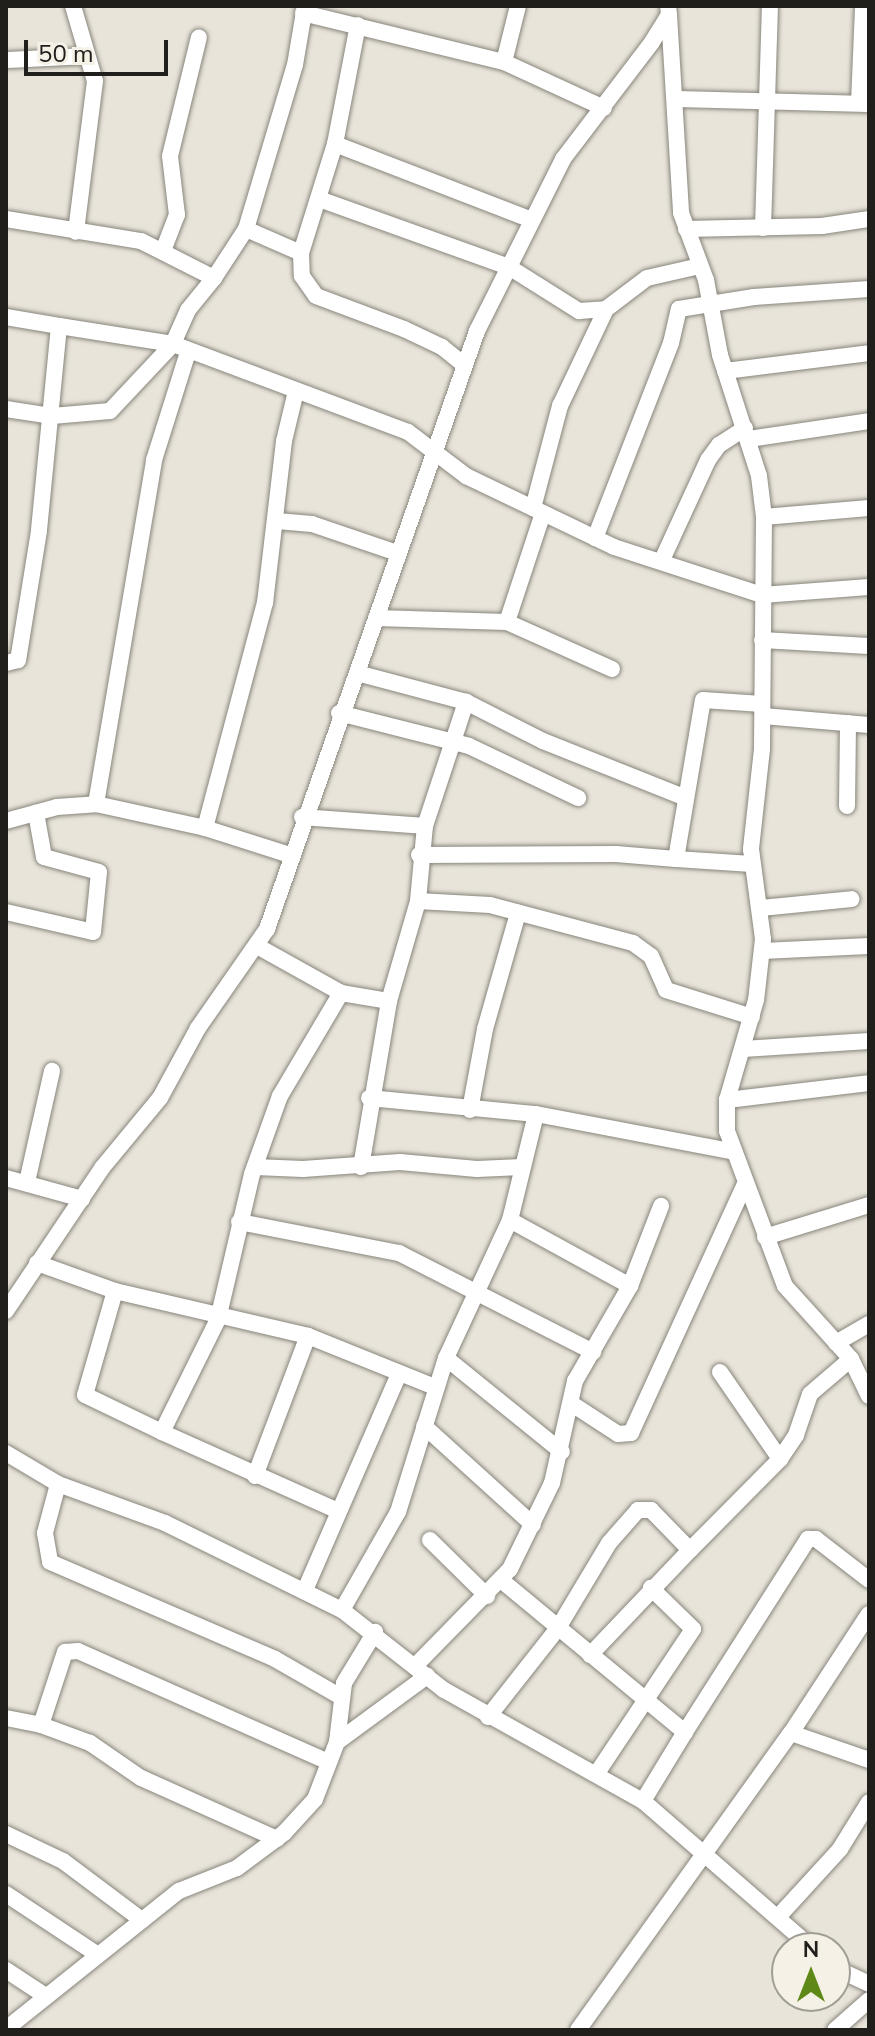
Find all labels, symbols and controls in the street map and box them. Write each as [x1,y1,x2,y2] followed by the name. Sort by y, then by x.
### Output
[28,24,172,74] scale bar
[38,38,94,70] text: 50 m
[771,1932,851,2012] north arrow
[803,1935,819,1965] text: N

